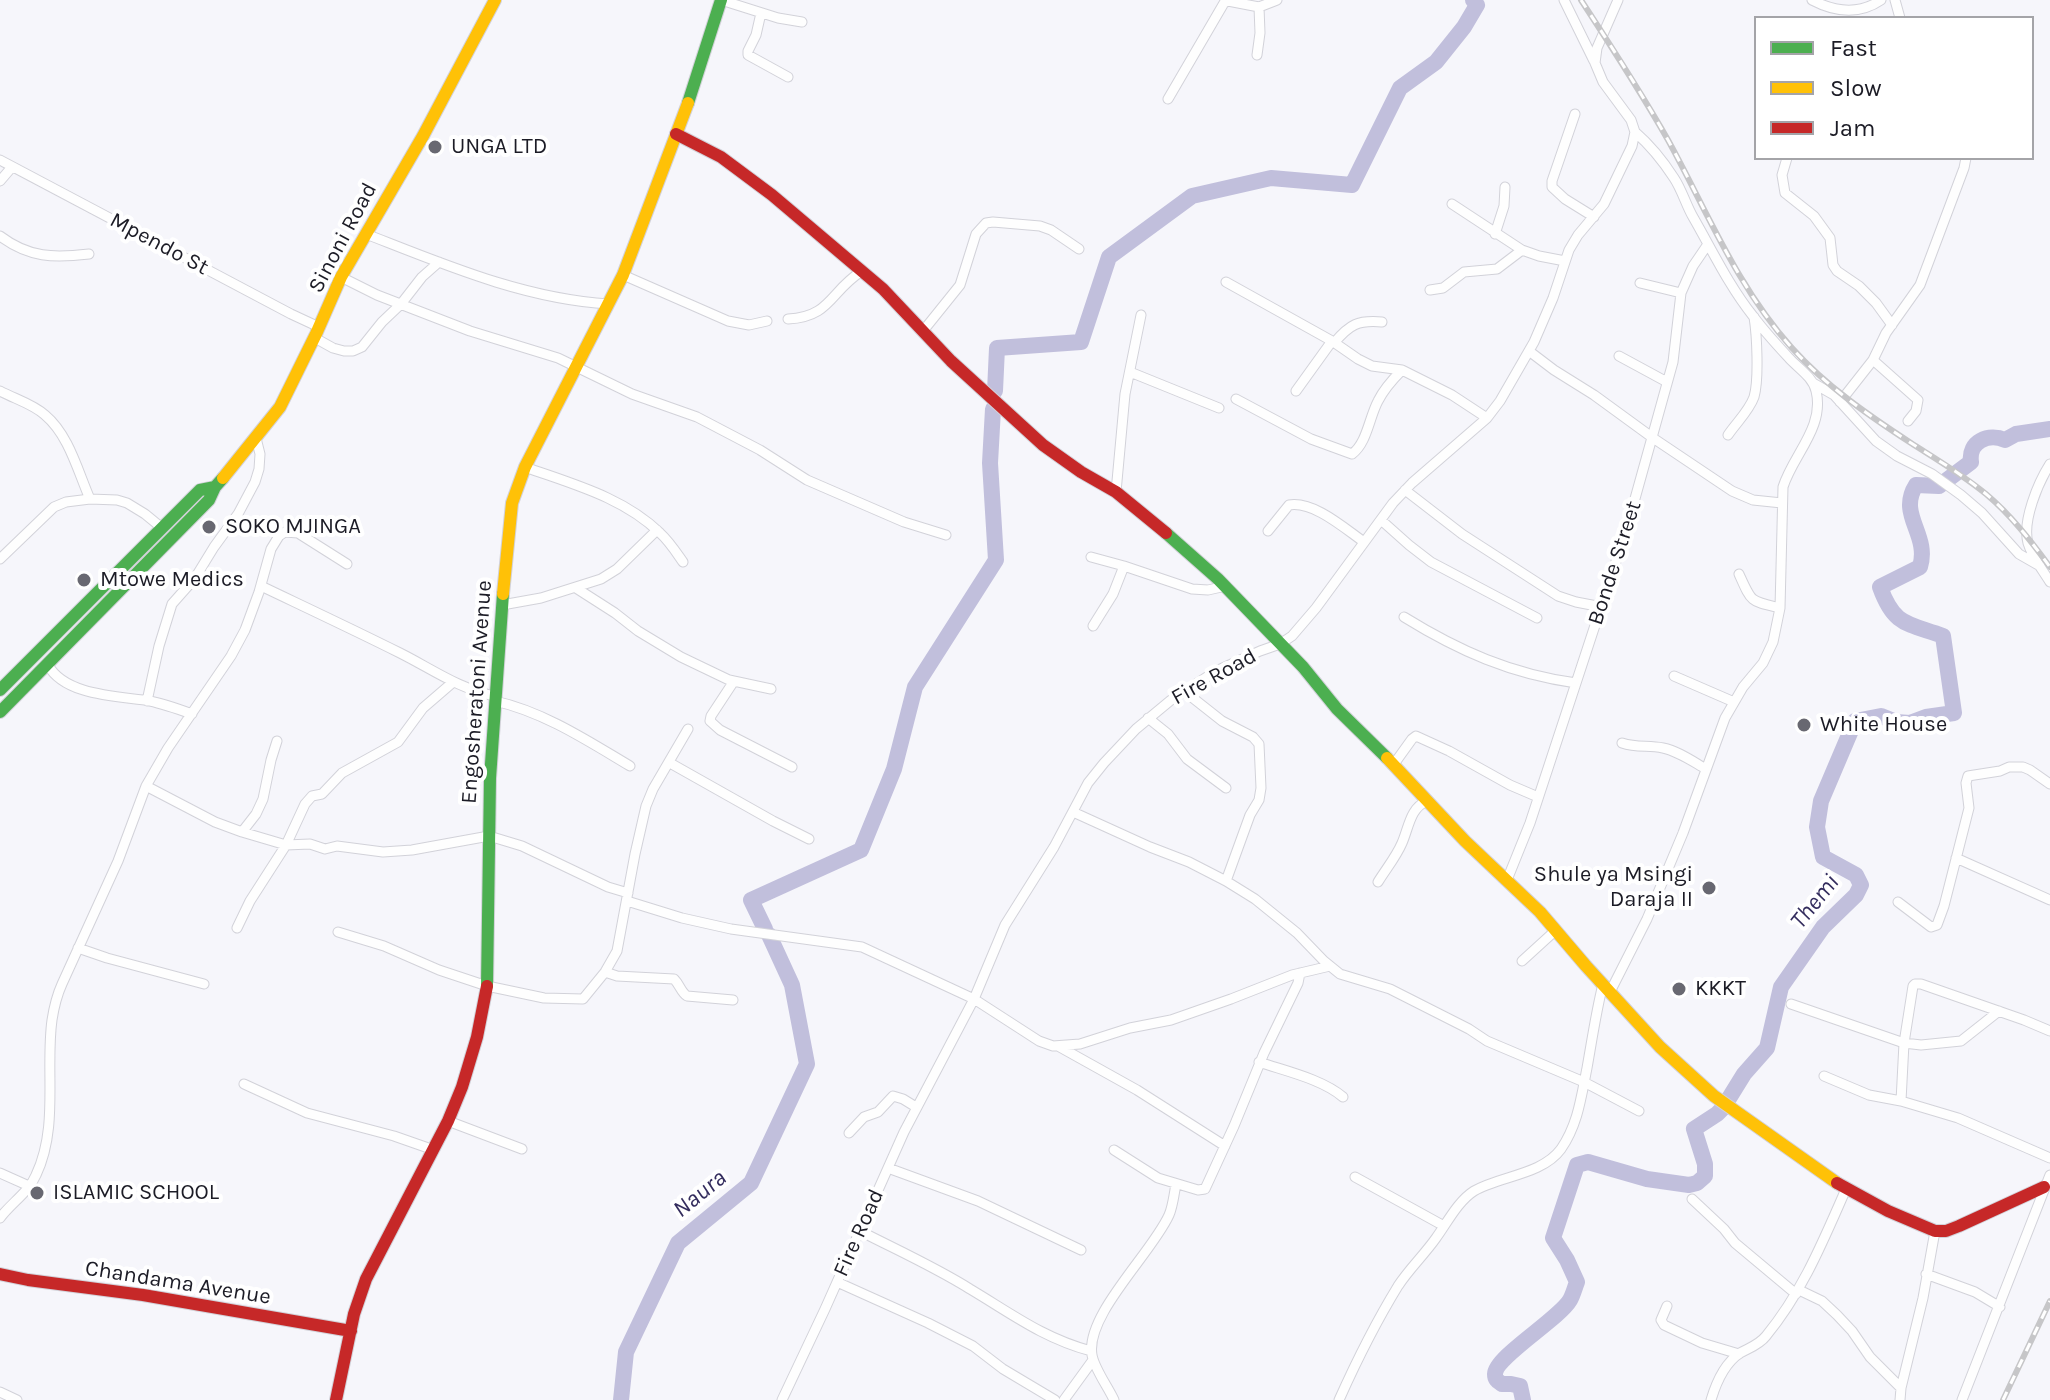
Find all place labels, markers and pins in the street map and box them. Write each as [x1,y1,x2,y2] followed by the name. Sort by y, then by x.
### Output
[451,134,547,160] place label: UNGA LTD
[426,138,444,156] marker: UNGA LTD
[225,514,361,540] place label: SOKO MJINGA
[200,518,218,536] marker: SOKO MJINGA
[100,567,244,593] place label: Mtowe Medics
[75,571,93,589] marker: Mtowe Medics
[1820,712,1947,738] place label: White House
[1795,716,1813,734] marker: White House
[1534,862,1693,914] place label: Shule ya Msingi Daraja II
[1700,879,1718,897] marker: Shule ya Msingi Daraja II
[1695,976,1746,1002] place label: KKKT
[1670,980,1688,998] marker: KKKT
[53,1180,219,1206] place label: ISLAMIC SCHOOL
[28,1184,46,1202] marker: ISLAMIC SCHOOL

